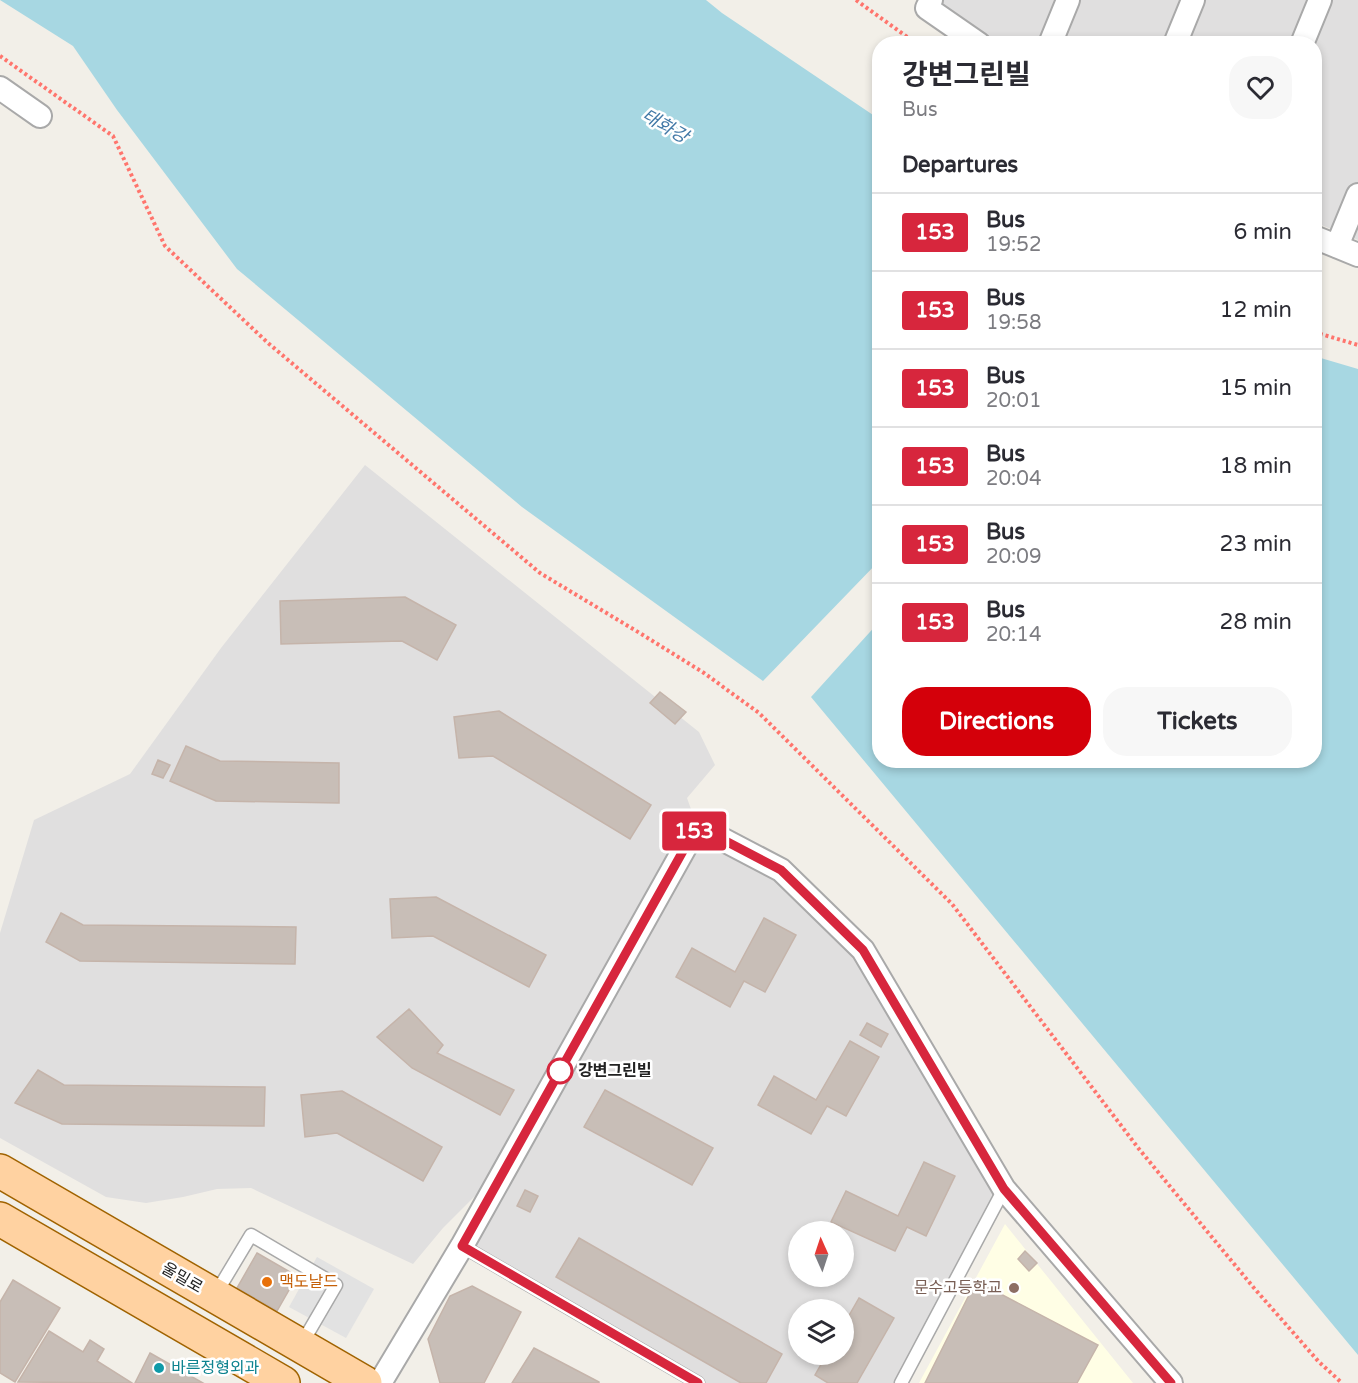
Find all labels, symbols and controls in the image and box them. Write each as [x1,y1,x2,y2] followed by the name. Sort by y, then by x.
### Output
[1229,56,1292,119] button: heart
[902,58,1031,92] text: 강변그린빌
[902,98,938,122] text: Bus
[638,104,694,149] water label: 태화강
[902,152,1018,178] text: Departures
[986,207,1025,233] text: Bus
[1233,219,1292,245] text: 6 min
[915,220,955,245] text: 153
[986,233,1041,257] text: 19:52
[986,285,1025,311] text: Bus
[1220,297,1292,323] text: 12 min
[915,298,955,323] text: 153
[986,311,1041,335] text: 19:58
[986,363,1025,389] text: Bus
[1220,375,1292,401] text: 15 min
[915,376,955,401] text: 153
[986,389,1041,413] text: 20:01
[986,441,1025,467] text: Bus
[1220,453,1292,479] text: 18 min
[915,454,955,479] text: 153
[986,467,1041,491] text: 20:04
[986,519,1025,545] text: Bus
[1220,531,1292,557] text: 23 min
[915,532,955,557] text: 153
[986,545,1041,569] text: 20:09
[986,597,1025,623] text: Bus
[1220,609,1292,635] text: 28 min
[915,610,955,635] text: 153
[986,623,1041,647] text: 20:14
[902,687,1091,756] button: Directions
[1103,687,1292,756] button: Tickets
[660,812,728,850] line badge: 153
[674,819,714,844] text: 153
[547,1058,573,1084] marker: 강변그린빌
[578,1061,652,1081] place label: 강변그린빌
[788,1221,854,1287] north arrow
[788,1221,854,1365] map controls
[158,1258,206,1298] street label: 울밀로
[279,1272,338,1292] place label: 맥도날드
[260,1275,274,1289] marker: 맥도날드
[914,1278,1002,1298] place label: 문수고등학교
[1007,1281,1021,1295] marker: 문수고등학교
[788,1299,854,1365] button: layers
[171,1358,260,1378] place label: 바른정형외과
[152,1361,166,1375] marker: 바른정형외과

